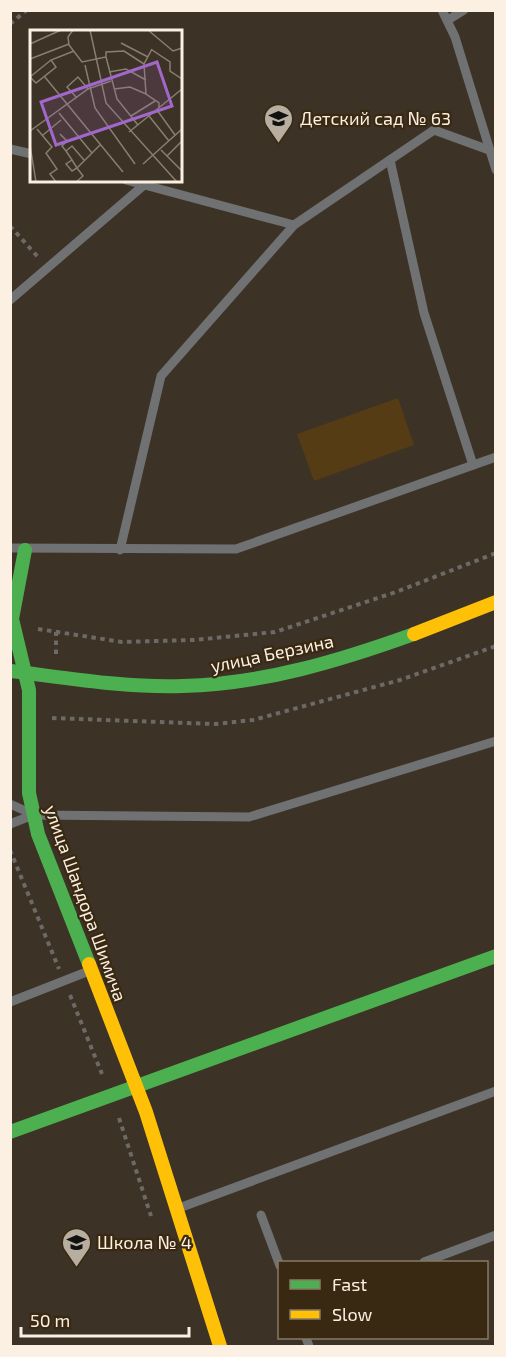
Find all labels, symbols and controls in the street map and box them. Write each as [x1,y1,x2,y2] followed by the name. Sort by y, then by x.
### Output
[30,30,182,182] inset map
[263,102,295,144] school or university icon: Детский сад № 63
[300,107,451,129] place label: Детский сад № 63
[208,629,336,677] street label: улица Берзина
[40,802,132,1004] street label: улица Шандора Шимича
[60,1226,92,1268] school or university icon: Школа № 4
[97,1231,192,1253] place label: Школа № 4
[278,1261,488,1339] legend
[332,1273,367,1295] text: Fast
[21,1300,189,1338] scale bar
[332,1303,373,1325] text: Slow
[30,1309,70,1331] text: 50 m

